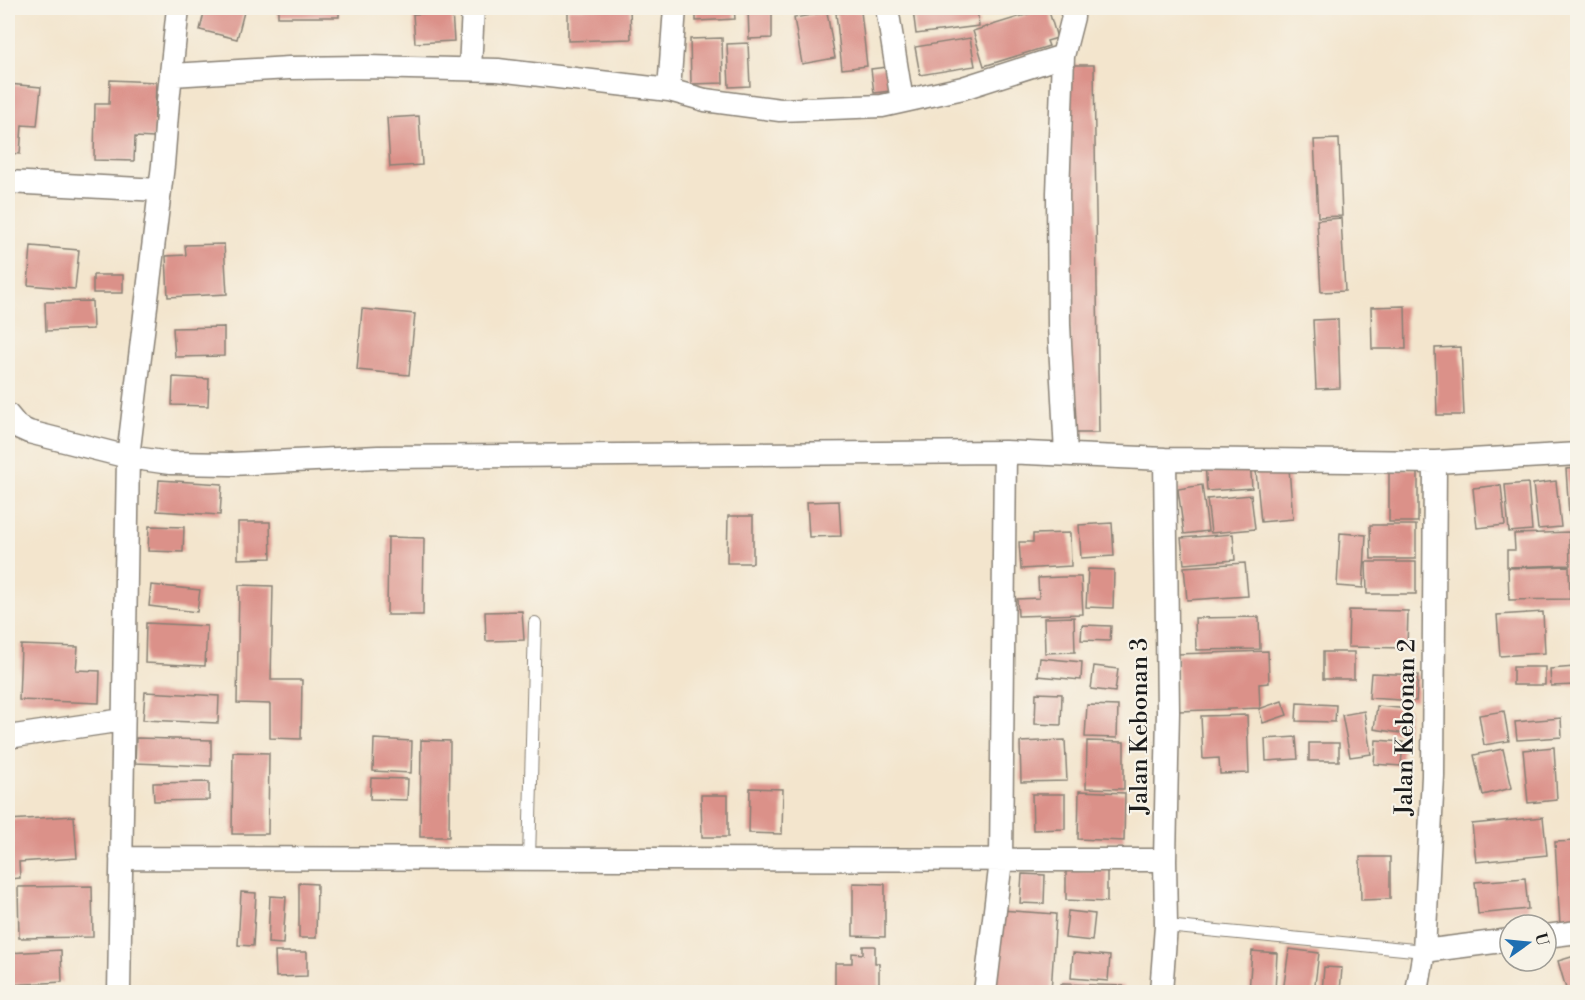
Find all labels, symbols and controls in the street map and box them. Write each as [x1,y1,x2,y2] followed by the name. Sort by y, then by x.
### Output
[1125,638,1155,815] street label: Jalan Kebonan 3
[1389,638,1423,817] street label: Jalan Kebonan 2
[1498,913,1558,973] north arrow
[1530,931,1553,949] text: U

